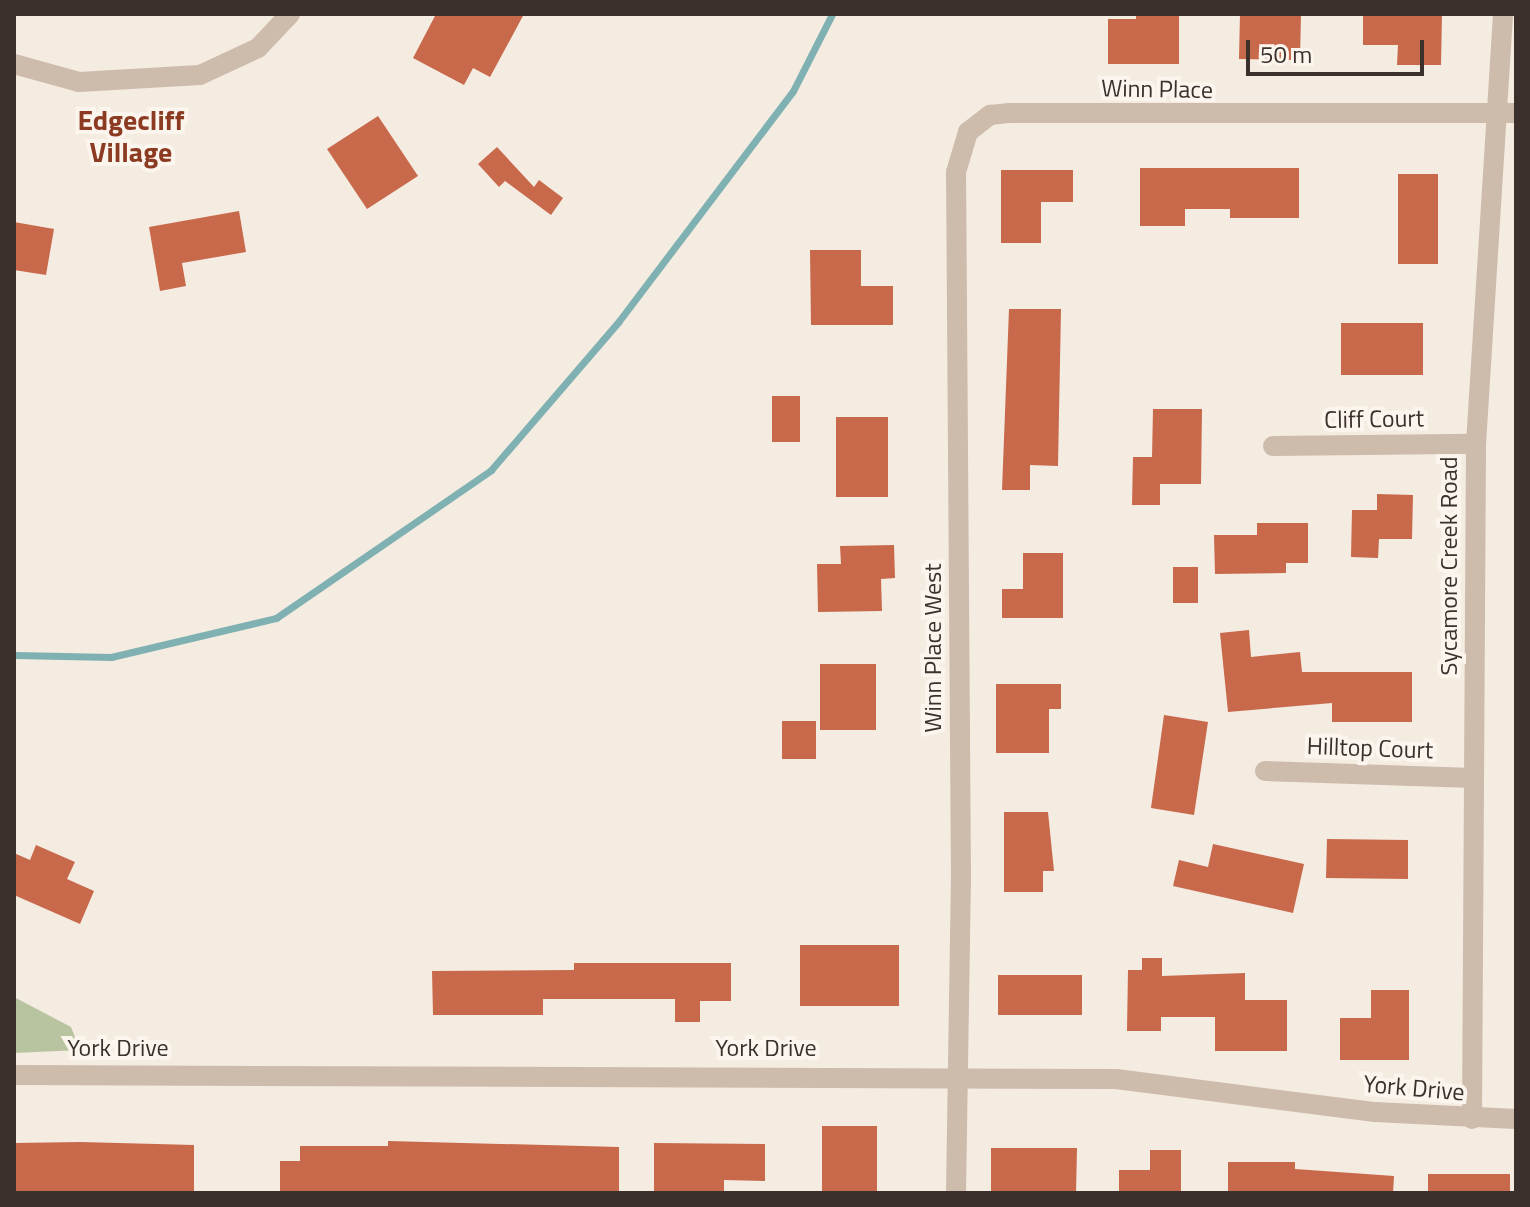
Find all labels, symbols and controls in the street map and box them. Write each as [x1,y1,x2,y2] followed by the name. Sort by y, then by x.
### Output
[1250,24,1428,74] scale bar
[1260,36,1312,72] text: 50 m
[1101,74,1213,104] street label: Winn Place
[77,103,185,169] district label: Edgecliff Village
[1324,404,1424,434] street label: Cliff Court
[1435,457,1463,675] street label: Sycamore Creek Road
[919,563,947,733] street label: Winn Place West
[1306,731,1434,765] street label: Hilltop Court
[67,1034,169,1062] street label: York Drive
[715,1034,817,1062] street label: York Drive
[1362,1069,1466,1107] street label: York Drive

